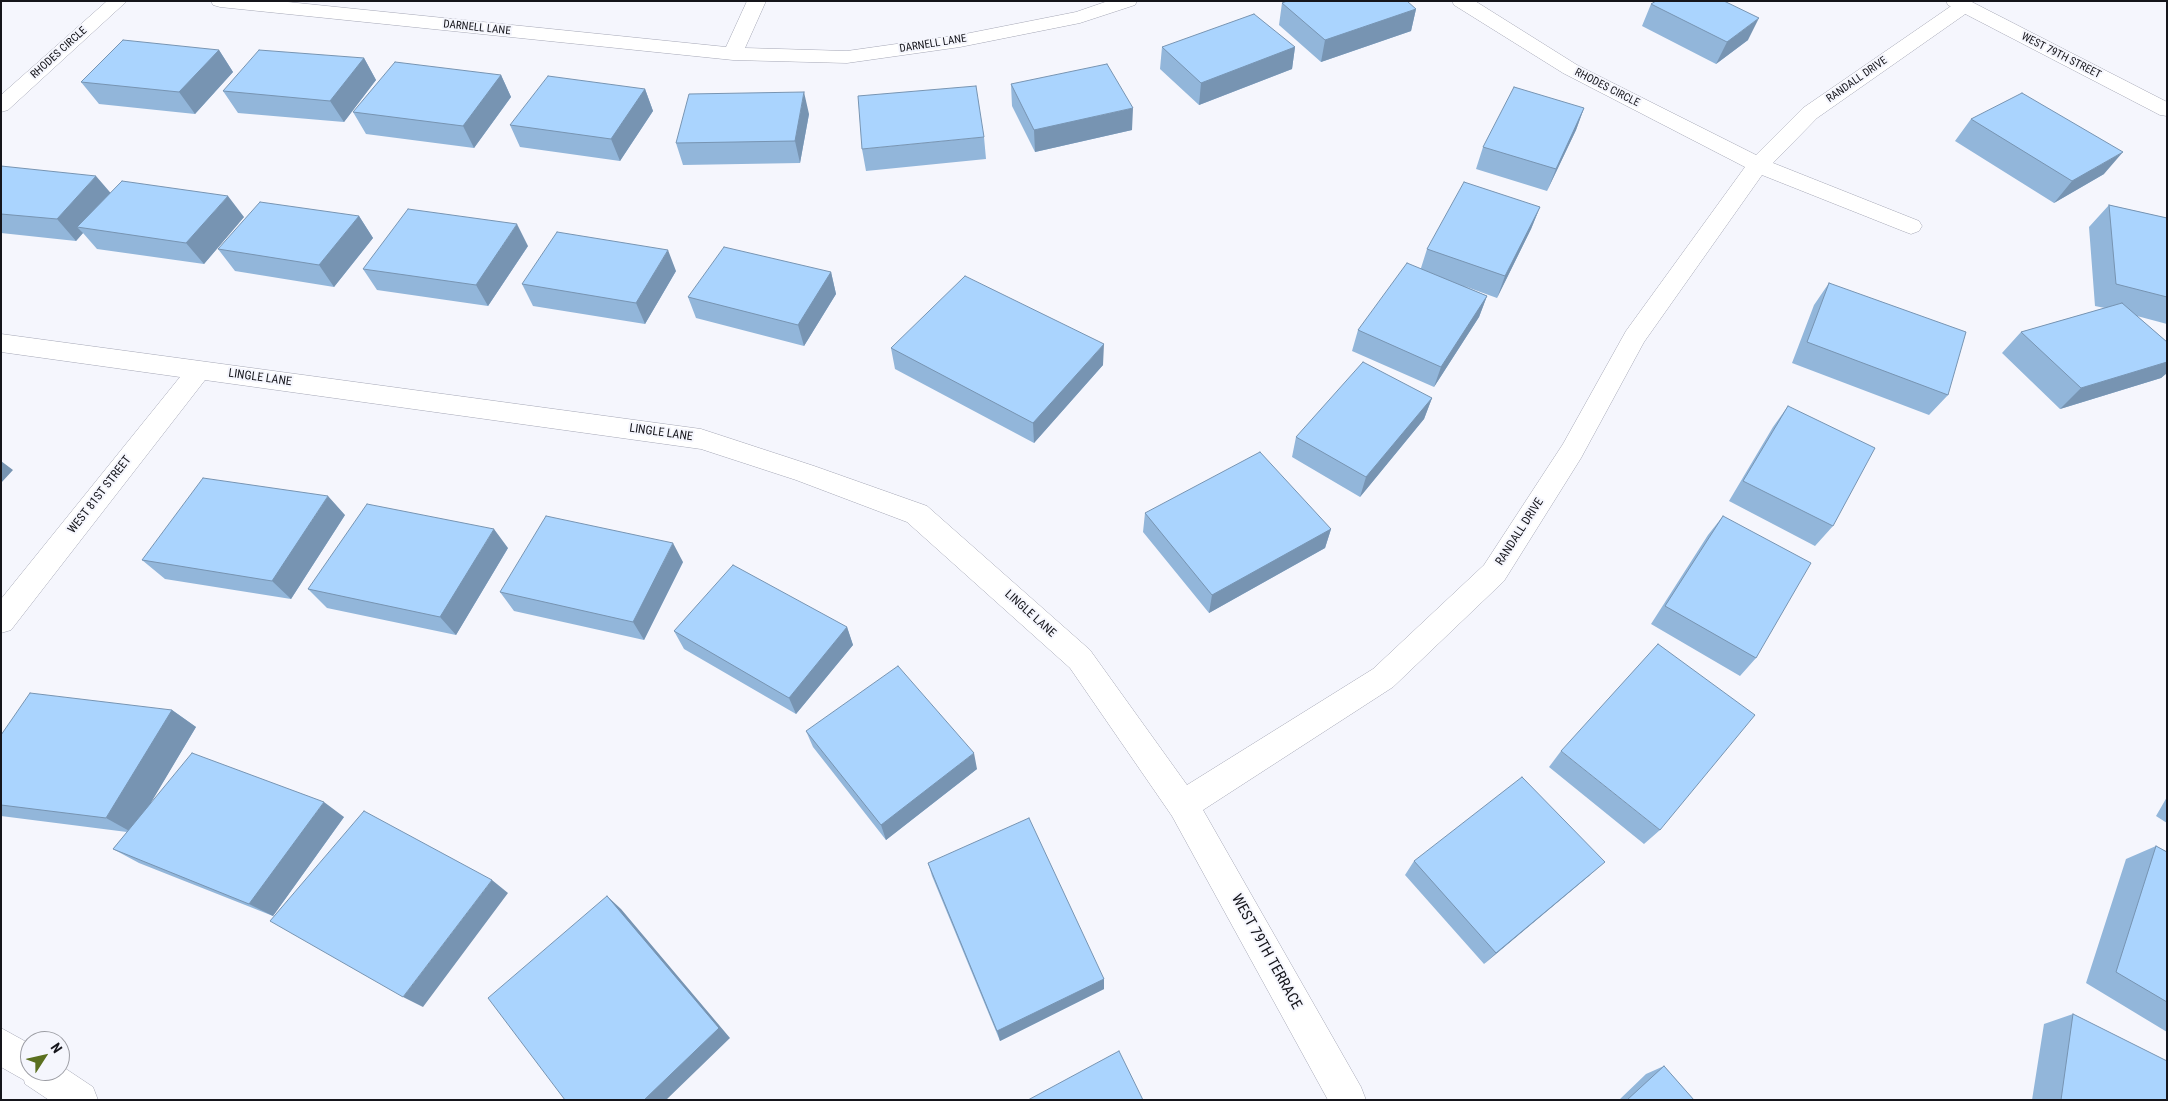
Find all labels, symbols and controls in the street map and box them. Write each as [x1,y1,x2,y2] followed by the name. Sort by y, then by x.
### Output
[443,18,511,38] street label: DARNELL LANE
[28,24,90,82] street label: RHODES CIRCLE
[2019,30,2103,82] street label: WEST 79TH STREET
[899,32,967,56] street label: DARNELL LANE
[1824,54,1890,106] street label: RANDALL DRIVE
[1572,66,1642,110] street label: RHODES CIRCLE
[227,366,293,390] street label: LINGLE LANE
[628,421,694,445] street label: LINGLE LANE
[65,453,135,537] street label: WEST 81ST STREET
[1493,496,1547,568] street label: RANDALL DRIVE
[1001,587,1059,641] street label: LINGLE LANE
[1227,891,1305,1013] street label: WEST 79TH TERRACE
[20,1031,70,1081] north arrow
[47,1040,65,1056] text: N

